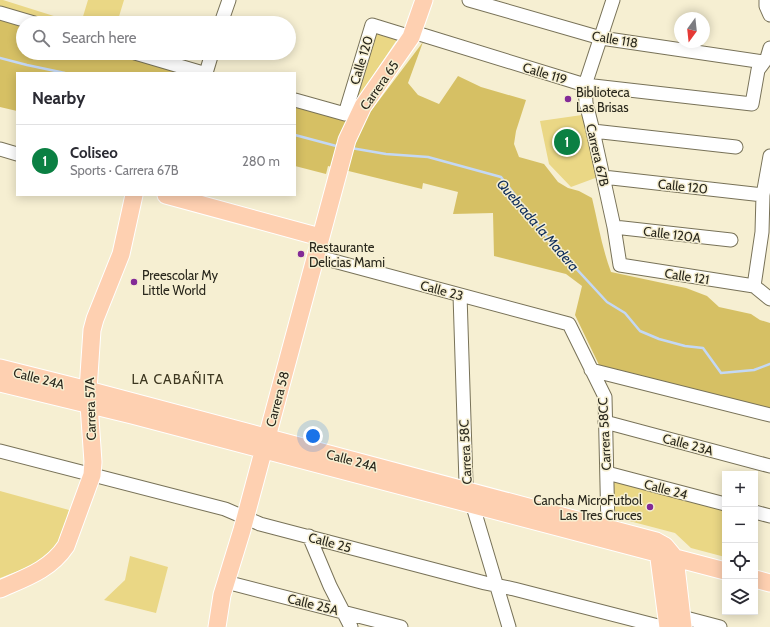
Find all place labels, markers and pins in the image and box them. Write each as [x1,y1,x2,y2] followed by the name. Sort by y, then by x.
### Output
[576,84,630,115] place label: Biblioteca Las Brisas
[563,94,573,104] marker: Biblioteca Las Brisas
[554,127,580,157] pin: 1
[309,239,385,270] place label: Restaurante Delicias Mami
[296,249,306,259] marker: Restaurante Delicias Mami
[142,267,219,298] place label: Preescolar My Little World
[129,277,139,287] marker: Preescolar My Little World
[534,492,643,523] place label: Cancha MicroFutbol Las Tres Cruces
[645,502,655,512] marker: Cancha MicroFutbol Las Tres Cruces

